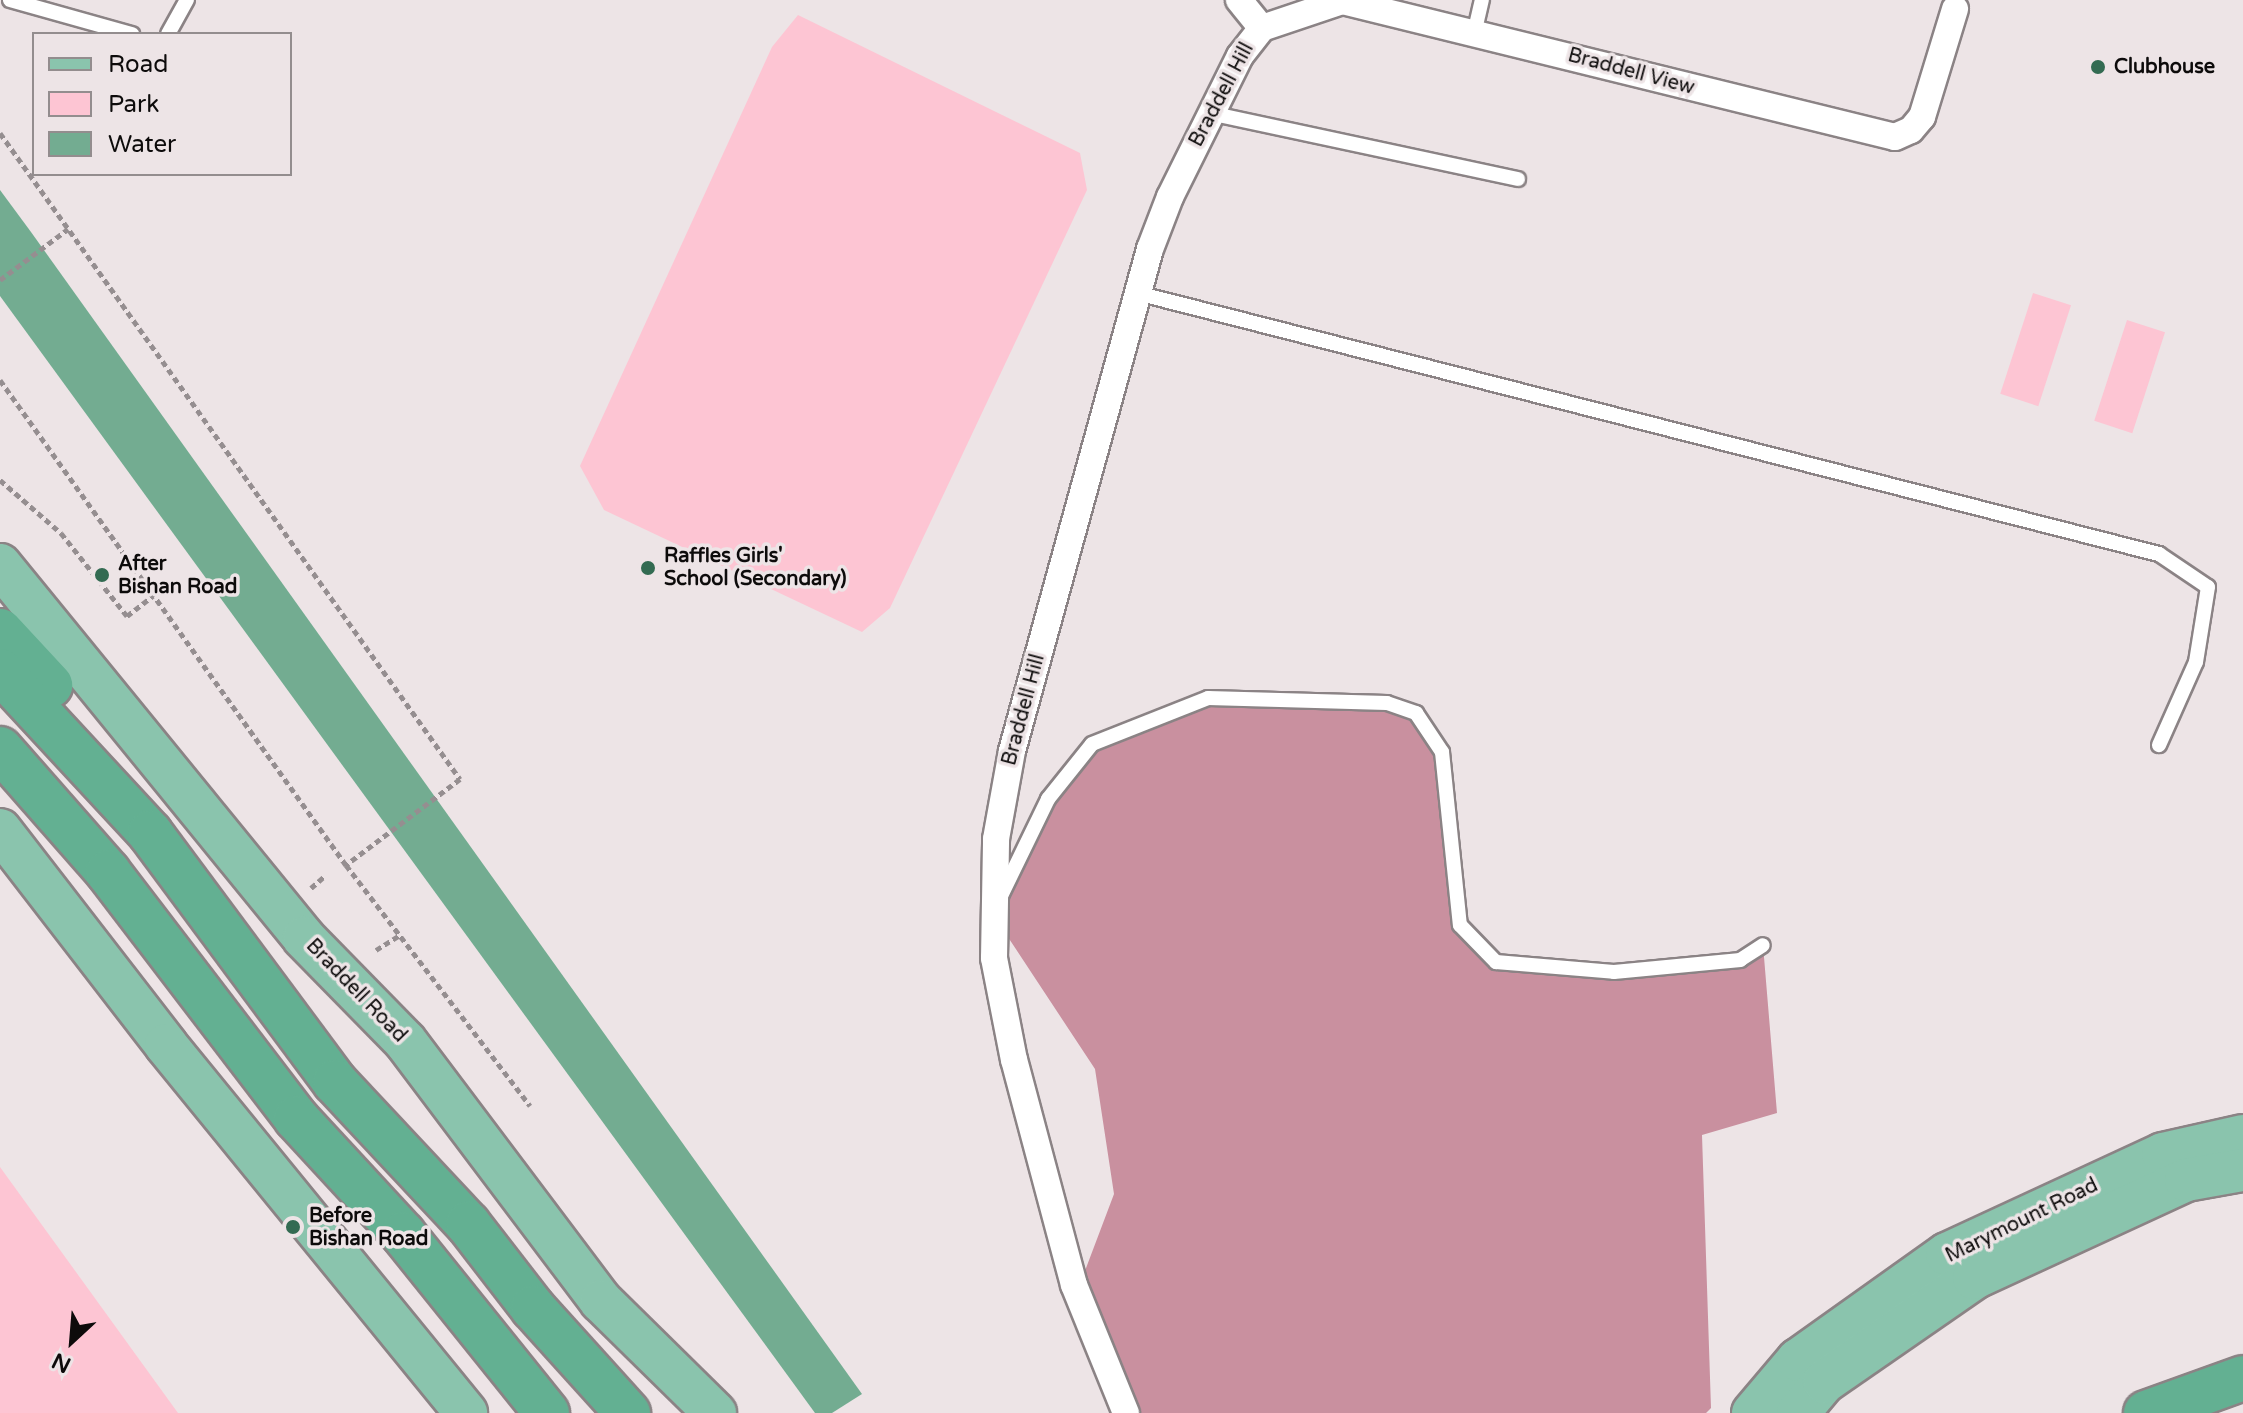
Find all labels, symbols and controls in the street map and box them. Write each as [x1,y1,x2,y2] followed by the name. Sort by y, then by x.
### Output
[32,32,292,176] legend
[1185,39,1259,151] street label: Braddell Hill
[1565,44,1697,100] street label: Braddell View
[108,50,168,79] text: Road
[2114,55,2215,79] place label: Clubhouse
[2089,58,2107,76] marker: Clubhouse
[108,90,159,119] text: Park
[108,130,176,159] text: Water
[664,544,847,591] place label: Raffles Girls' School (Secondary)
[118,552,237,599] place label: After Bishan Road
[639,559,657,577] marker: Raffles Girls' School (Secondary)
[93,566,111,584] marker: After Bishan Road
[998,652,1050,768] street label: Braddell Hill
[301,934,411,1048] street label: Braddell Road
[1942,1174,2102,1268] street label: Marymount Road
[309,1204,428,1251] place label: Before Bishan Road
[284,1218,302,1236] marker: Before Bishan Road
[32,1301,112,1381] north arrow
[48,1347,75,1378] text: N

